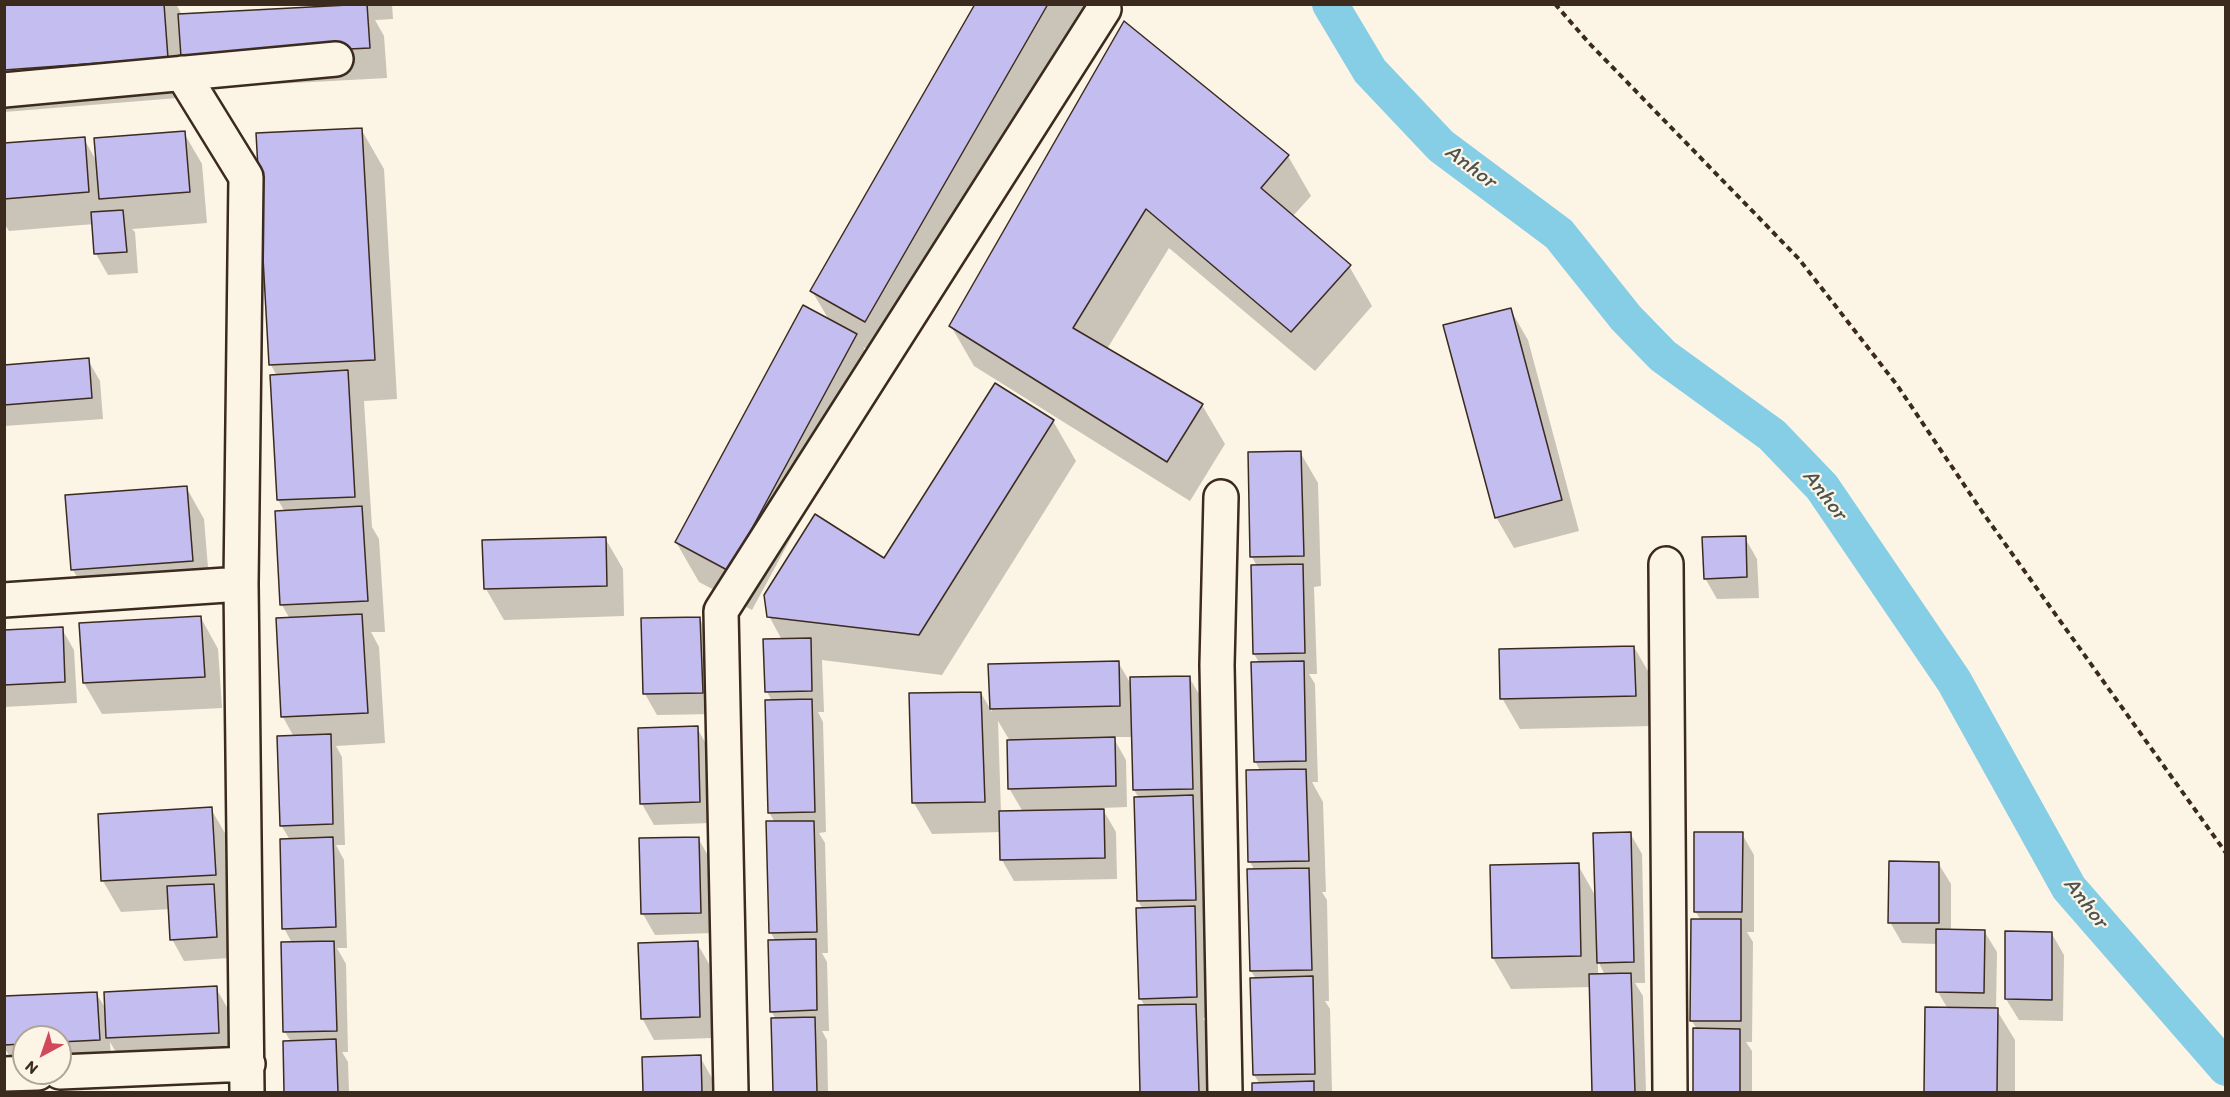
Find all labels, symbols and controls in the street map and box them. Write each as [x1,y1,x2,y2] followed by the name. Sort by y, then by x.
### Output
[1439,139,1501,195] water label: Anhor
[1796,464,1852,526] water label: Anhor
[2057,872,2113,934] water label: Anhor
[12,1025,72,1085] north arrow
[21,1057,42,1078] text: N

